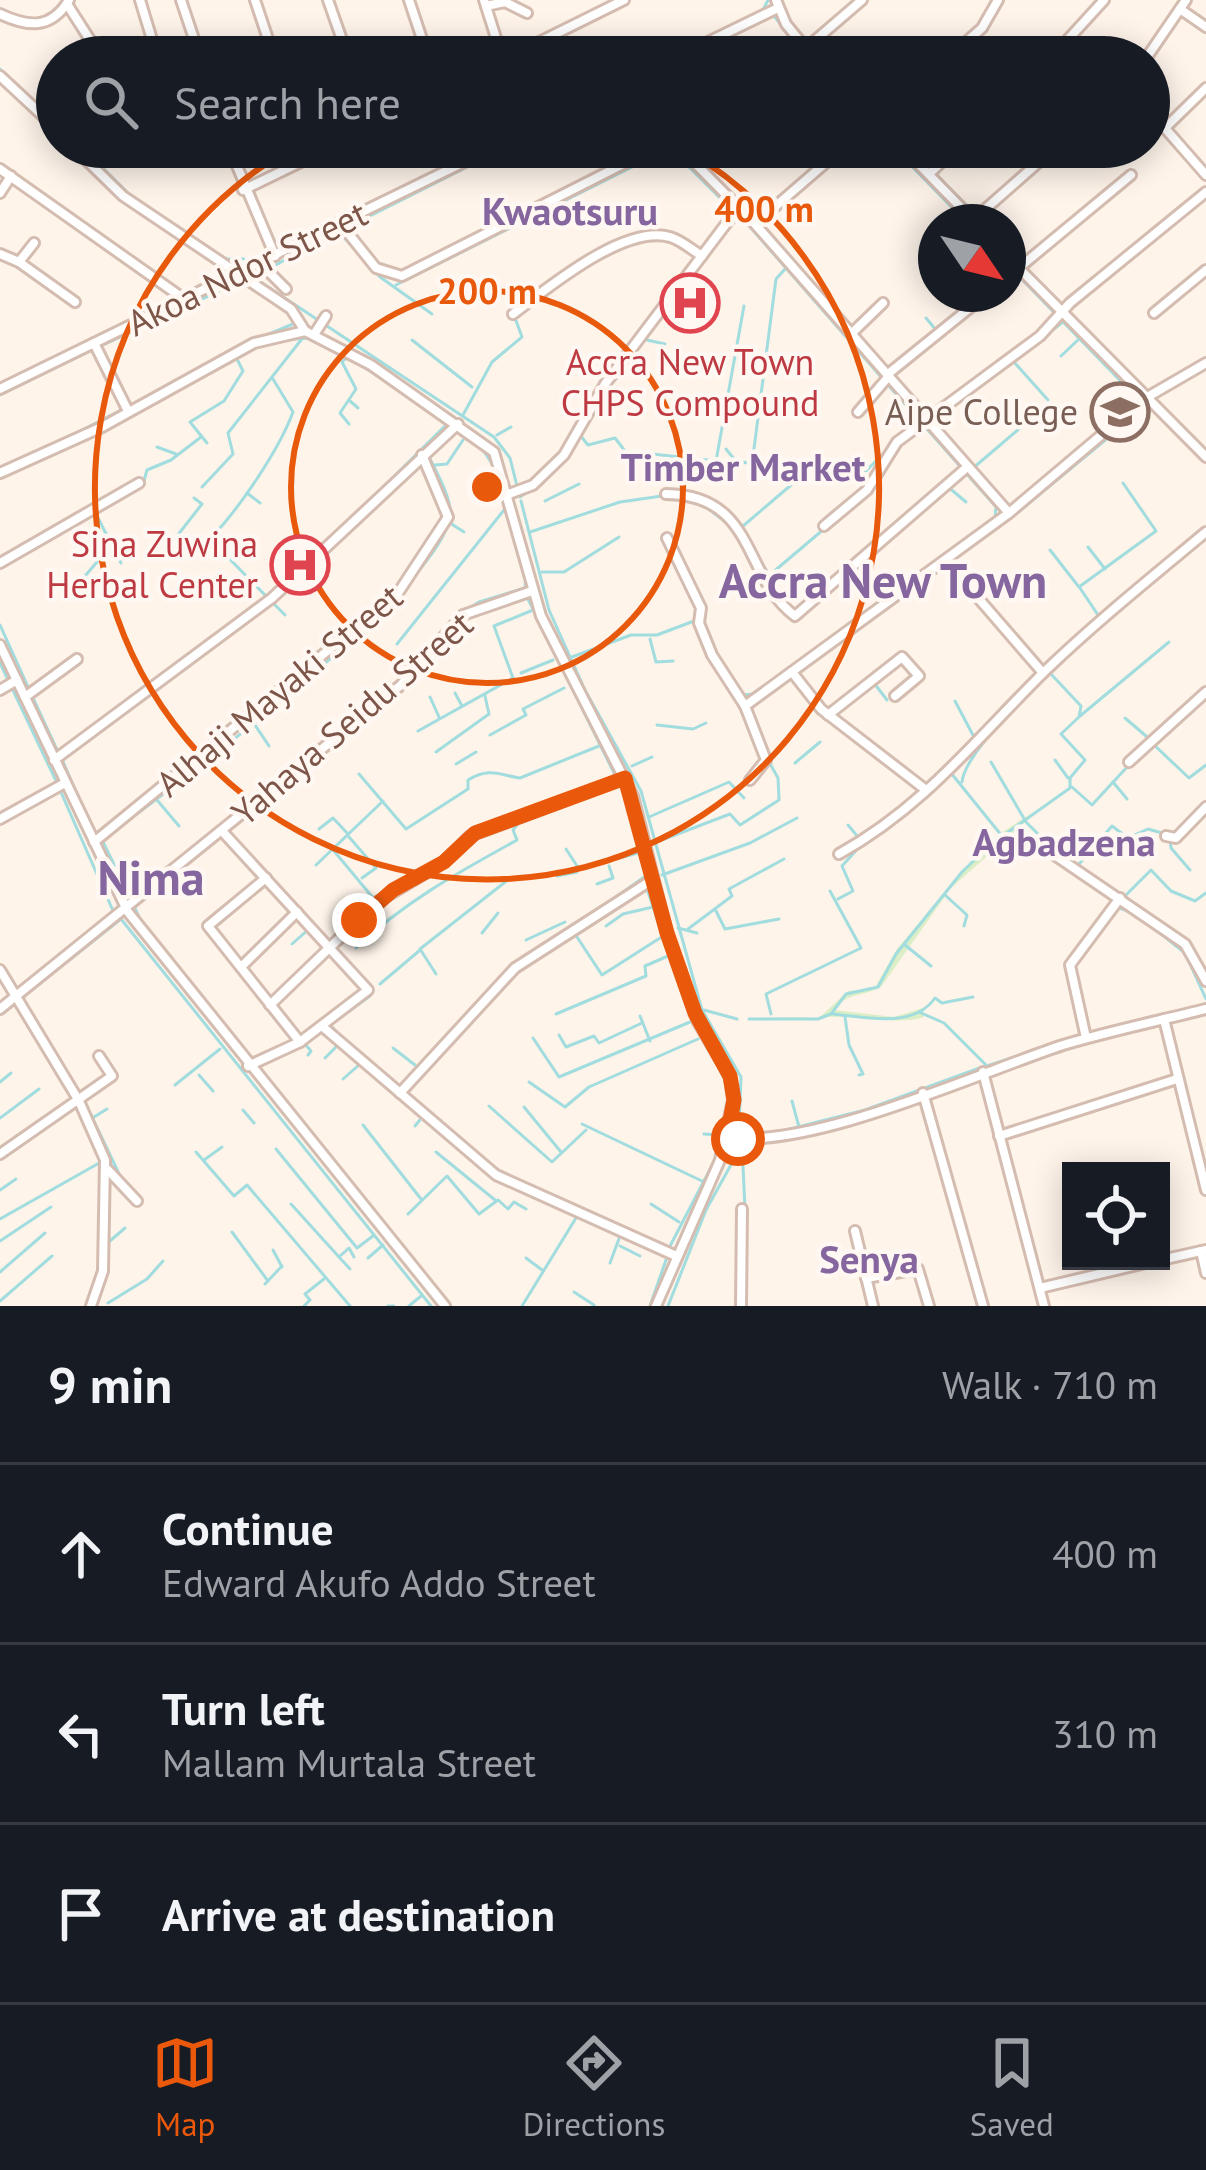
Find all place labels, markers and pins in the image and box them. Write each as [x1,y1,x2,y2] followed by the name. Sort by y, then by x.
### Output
[659,272,721,334] hospital icon: Accra New Town CHPS Compound
[561,338,819,426] place label: Accra New Town CHPS Compound
[1089,381,1151,443] school or university icon: Aipe College
[885,388,1078,435] place label: Aipe College
[466,466,508,508] centre of rings
[46,520,258,608] place label: Sina Zuwina Herbal Center
[269,534,331,596] hospital icon: Sina Zuwina Herbal Center

